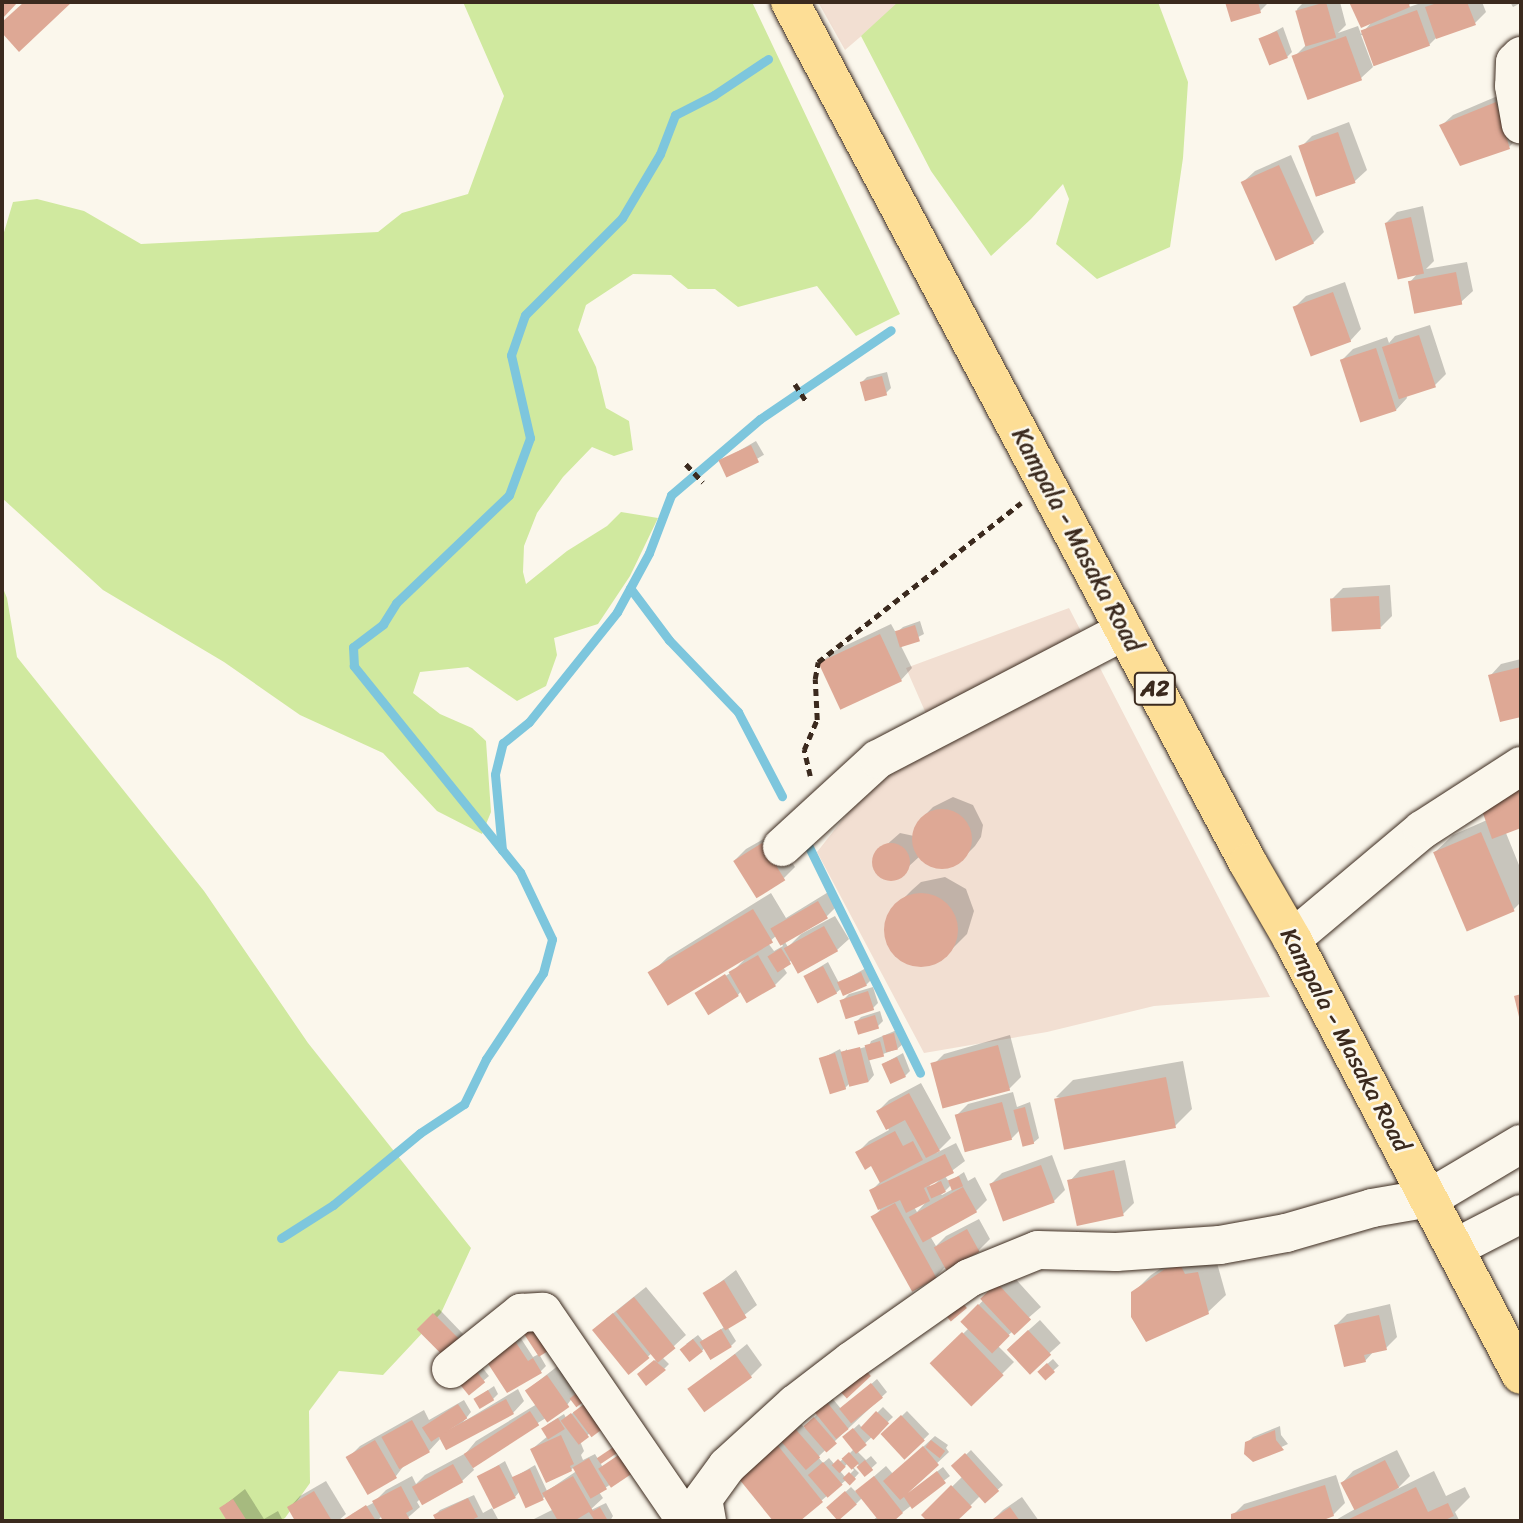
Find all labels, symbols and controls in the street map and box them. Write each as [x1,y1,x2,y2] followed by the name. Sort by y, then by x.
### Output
[1006,423,1148,657] street label: Kampala - Masaka Road
[1132,670,1178,708] road number: A2
[1274,923,1416,1157] street label: Kampala - Masaka Road

